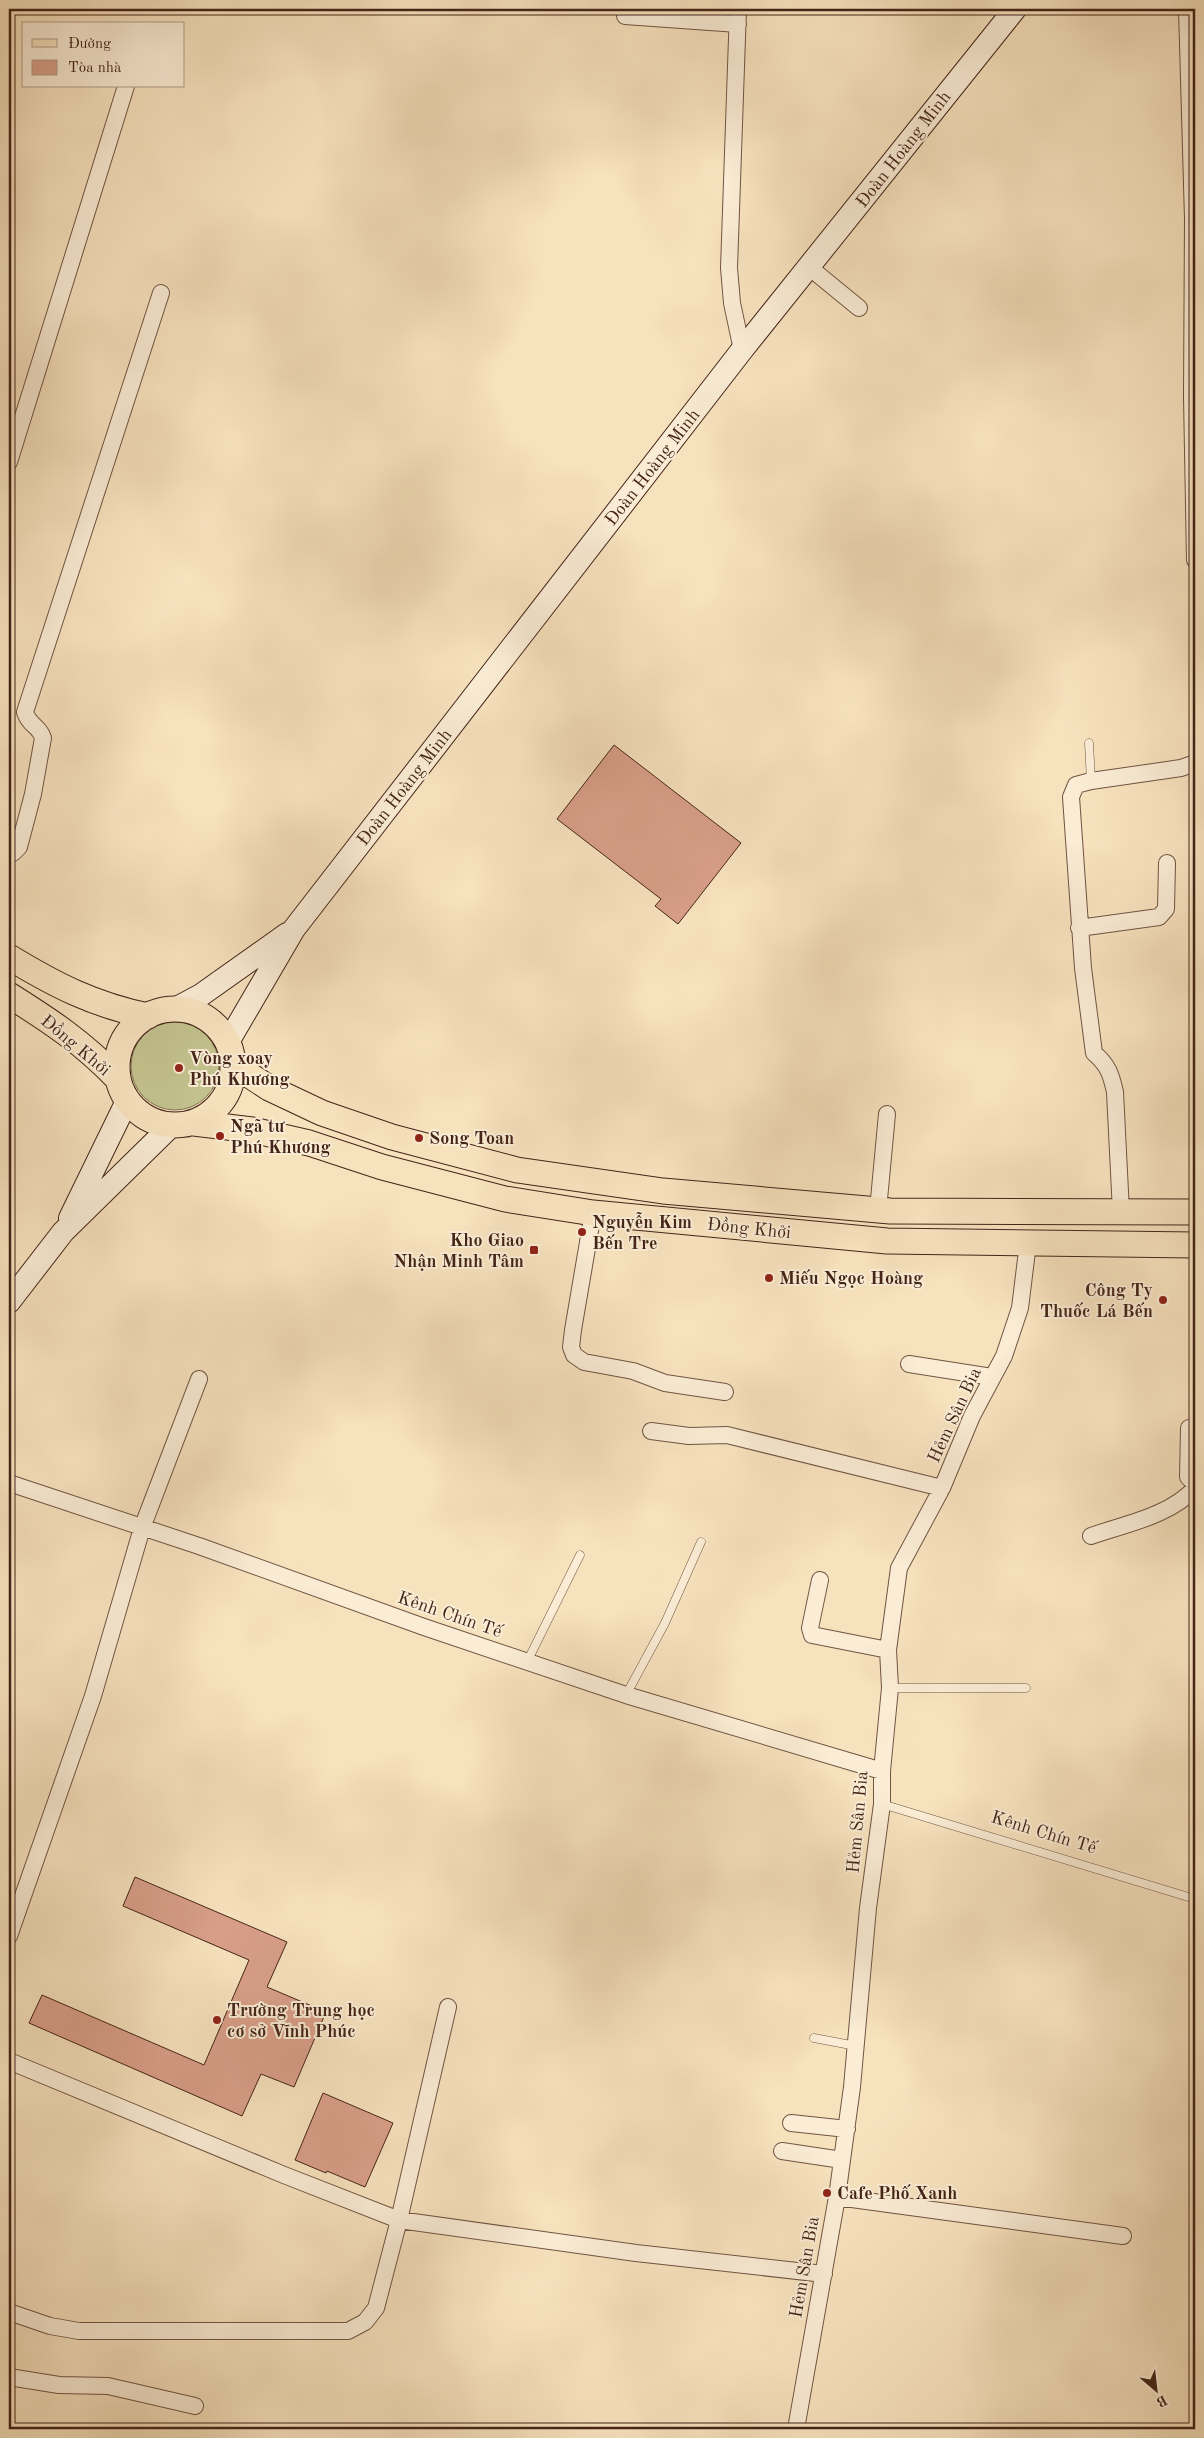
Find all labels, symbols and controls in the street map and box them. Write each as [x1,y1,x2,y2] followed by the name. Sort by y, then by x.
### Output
[22,22,185,88] legend
[68,37,111,52] text: Đường
[68,61,122,76] text: Tòa nhà
[853,88,955,211] street label: Đoàn Hoàng Minh
[602,406,704,529] street label: Đoàn Hoàng Minh
[354,726,456,849] street label: Đoàn Hoàng Minh
[37,1009,116,1080] street label: Đồng Khởi
[189,1050,290,1089] place label: Vòng xoay Phú Khương
[173,1062,185,1074] marker: Vòng xoay Phú Khương
[230,1118,331,1157] place label: Ngã tư Phú Khương
[214,1130,226,1142] marker: Ngã tư Phú Khương
[429,1130,514,1148] place label: Song Toan
[413,1132,425,1144] marker: Song Toan
[592,1211,692,1253] place label: Nguyễn Kim Bến Tre
[706,1213,792,1242] street label: Đồng Khởi
[576,1226,588,1238] marker: Nguyễn Kim Bến Tre
[394,1232,524,1271] place label: Kho Giao Nhận Minh Tâm
[528,1244,540,1256] marker: Kho Giao Nhận Minh Tâm
[779,1269,923,1288] place label: Miếu Ngọc Hoàng
[763,1272,775,1284] marker: Miếu Ngọc Hoàng
[1040,1282,1153,1321] place label: Công Ty Thuốc Lá Bến
[1157,1294,1169,1306] marker: Công Ty Thuốc Lá Bến
[925,1365,985,1466] street label: Hẻm Sân Bia
[395,1588,506,1642] street label: Kênh Chín Tế
[845,1770,871,1874] street label: Hẻm Sân Bia
[989,1807,1100,1858] street label: Kênh Chín Tế
[227,2002,375,2041] place label: Trường Trung học cơ sở Vĩnh Phúc
[211,2014,223,2026] marker: Trường Trung học cơ sở Vĩnh Phúc
[837,2184,957,2203] place label: Cafe Phố Xanh
[821,2187,833,2199] marker: Cafe Phố Xanh
[787,2215,823,2319] street label: Hẻm Sân Bia
[1132,2366,1182,2416] north arrow
[1154,2392,1169,2409] text: B

